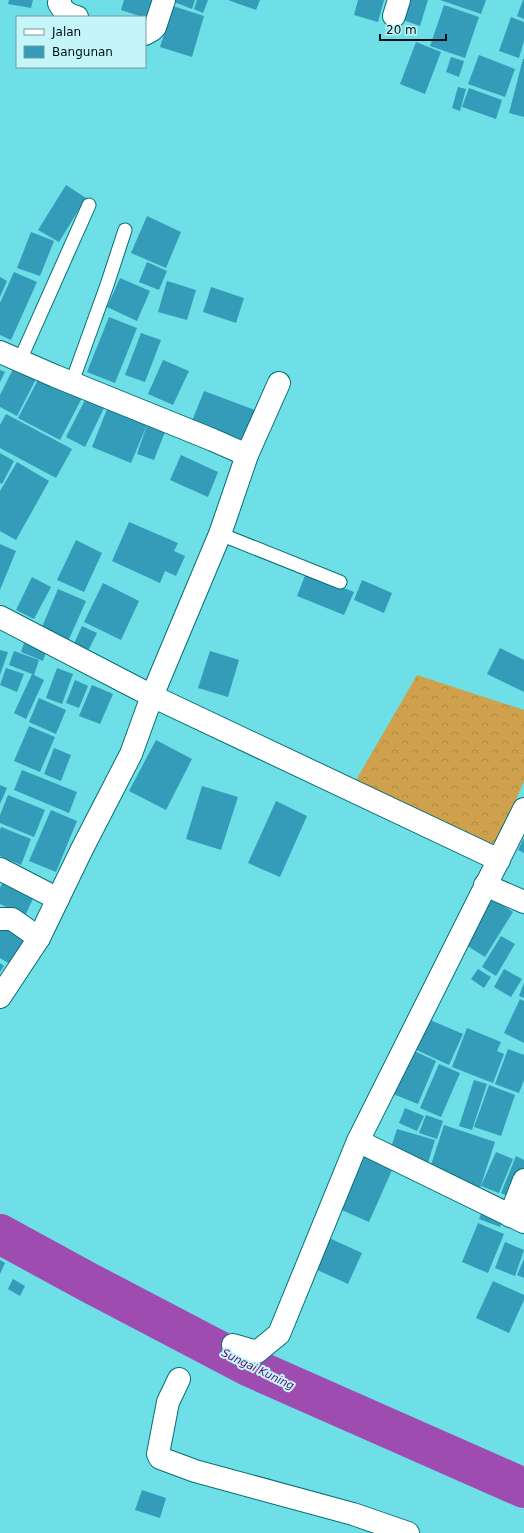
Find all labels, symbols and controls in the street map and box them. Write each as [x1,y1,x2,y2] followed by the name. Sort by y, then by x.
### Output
[16,16,146,68] legend
[380,16,446,42] scale bar
[386,23,417,37] text: 20 m
[51,25,81,39] text: Jalan
[52,45,113,59] text: Bangunan
[219,1346,296,1393] water label: Sungai Kuning

